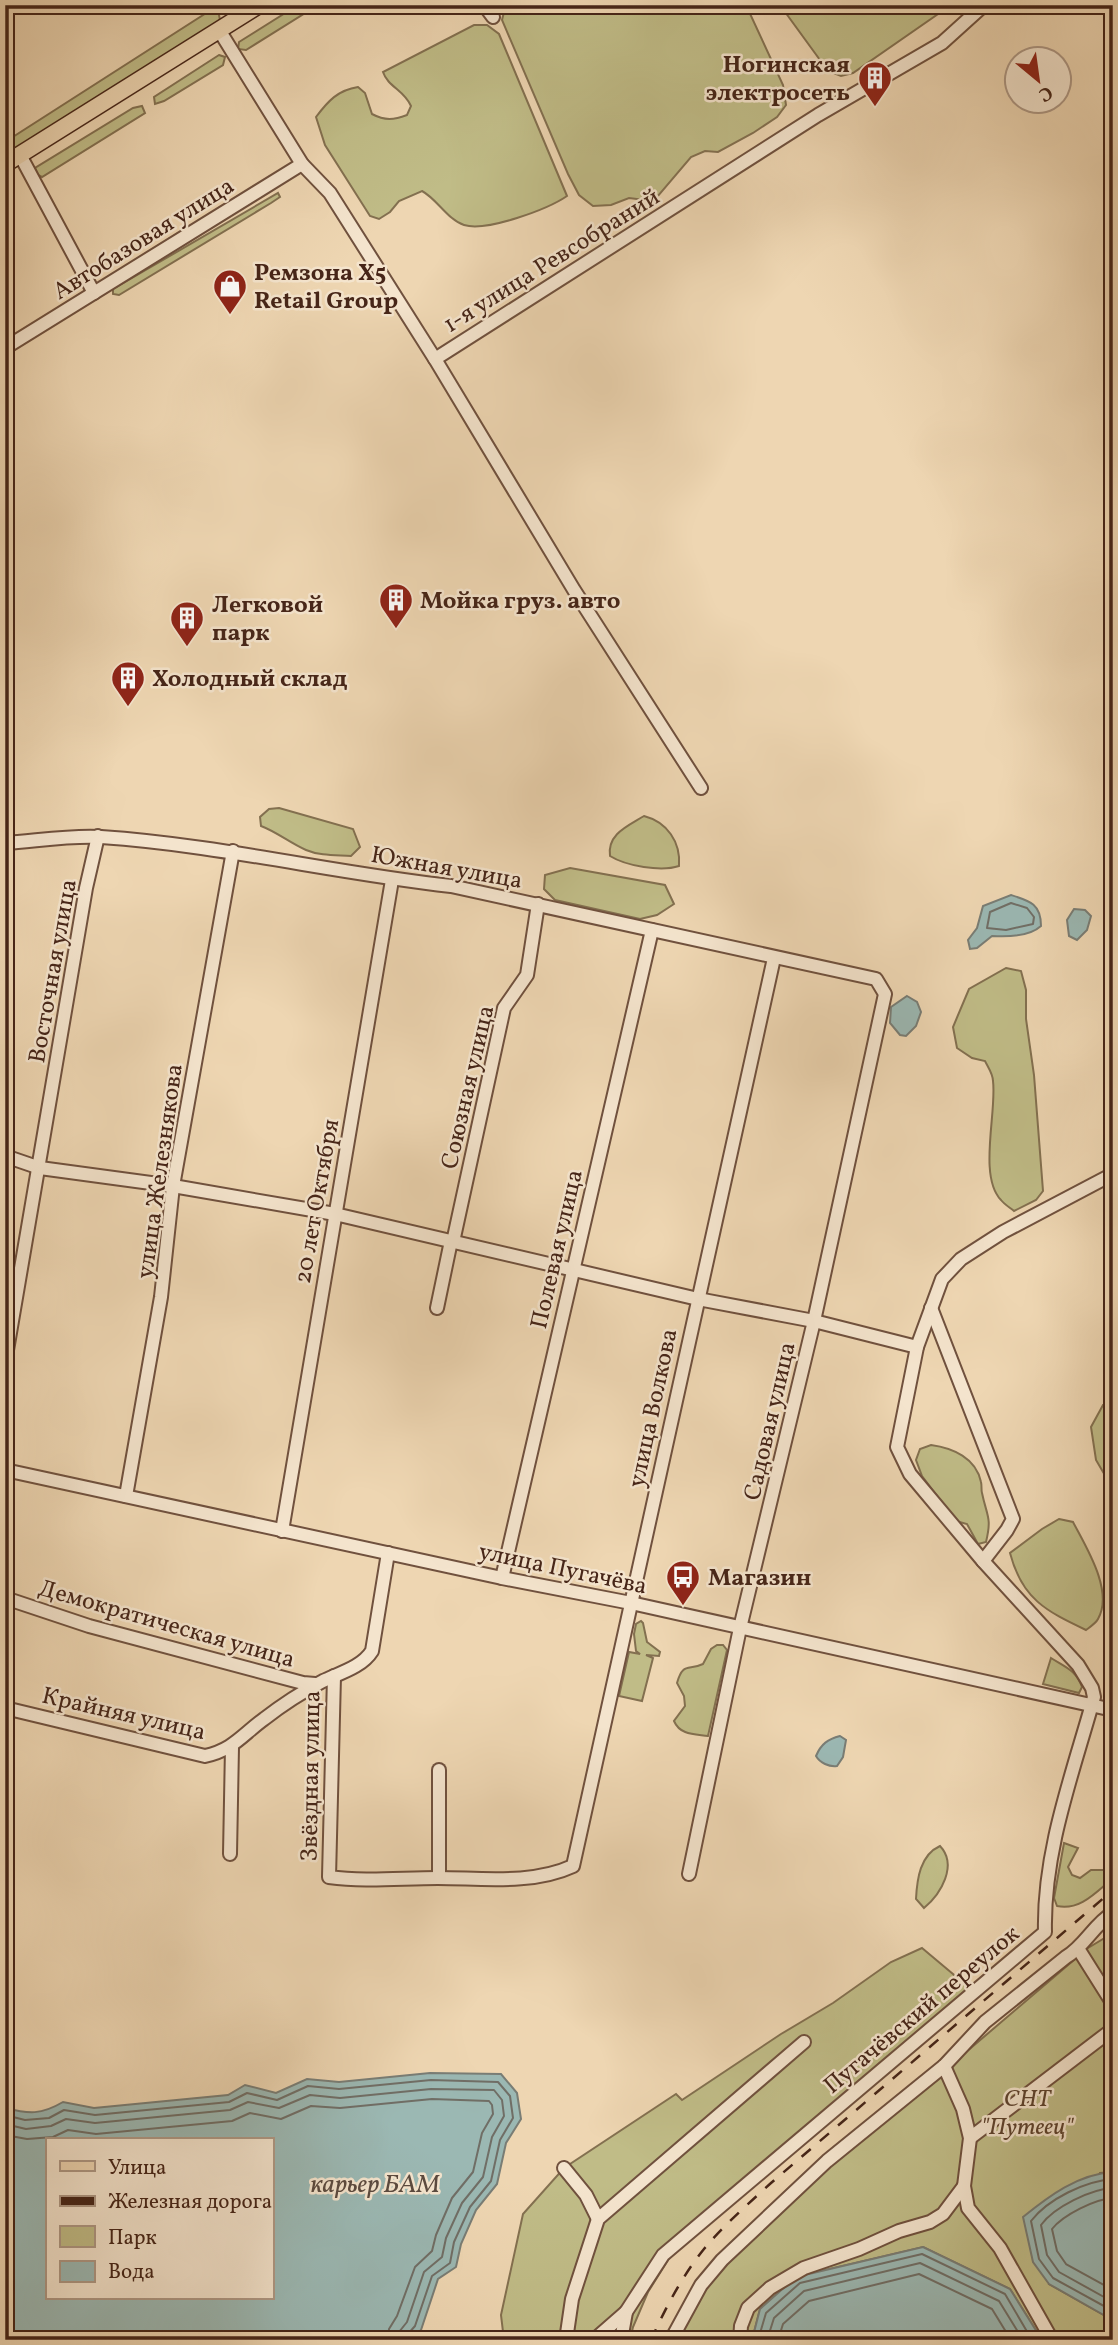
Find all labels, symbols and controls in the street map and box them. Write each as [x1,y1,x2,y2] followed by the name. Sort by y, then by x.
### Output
[1002,46,1072,116] north arrow
[706,49,850,111] place label: Ногинская электросеть
[856,59,894,108] building icon: Ногинская электросеть
[1034,79,1057,107] text: С
[47,170,241,309] street label: Автобазовая улица
[437,181,667,342] street label: 1-я улица Ревсобраний
[254,257,398,319] place label: Ремзона X5 Retail Group
[211,267,249,316] shop icon: Ремзона X5 Retail Group
[377,581,415,630] building icon: Мойка груз. авто
[420,585,620,619] place label: Мойка груз. авто
[212,589,323,651] place label: Легковой парк
[168,599,206,648] building icon: Легковой парк
[109,659,147,708] building icon: Холодный склад
[152,663,348,697] place label: Холодный склад
[368,839,525,899] street label: Южная улица
[21,877,87,1066] street label: Восточная улица
[434,1002,504,1173] street label: Союзная улица
[129,1062,193,1281] street label: улица Железнякова
[287,1116,349,1286] street label: 20 лет Октября
[523,1166,593,1332] street label: Полевая улица
[621,1326,687,1491] street label: улица Волкова
[736,1339,806,1504] street label: Садовая улица
[475,1535,650,1604] street label: улица Пугачёва
[664,1558,702,1607] bus stop icon: Магазин
[708,1562,811,1596] place label: Магазин
[34,1572,299,1678] street label: Демократическая улица
[38,1680,209,1750] street label: Крайняя улица
[294,1690,330,1862] street label: Звёздная улица
[817,1918,1028,2103] street label: Пугачёвский переулок
[981,2083,1074,2145] park label: СНТ "Путеец"
[46,2138,273,2300] legend
[108,2154,166,2183] text: Улица
[310,2167,440,2203] water label: карьер БАМ
[108,2188,272,2217] text: Железная дорога
[108,2224,157,2253] text: Парк
[108,2258,155,2287] text: Вода

